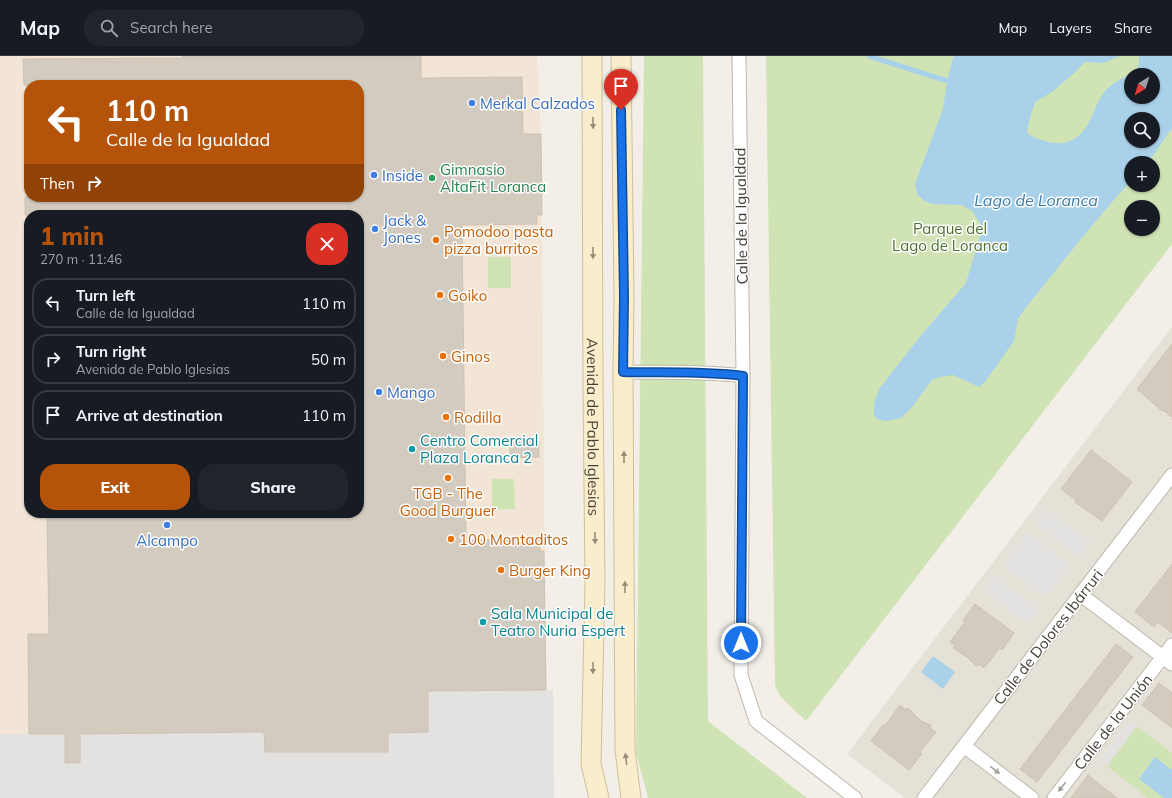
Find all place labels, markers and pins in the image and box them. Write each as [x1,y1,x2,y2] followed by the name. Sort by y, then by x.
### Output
[604,69,638,110] pin
[480,94,595,113] place label: Merkal Calzados
[467,98,477,108] marker: Merkal Calzados
[440,160,546,196] place label: Gimnasio AltaFit Loranca
[382,166,423,185] place label: Inside
[369,170,379,180] marker: Inside
[427,173,437,183] marker: Gimnasio AltaFit Loranca
[383,211,427,247] place label: Jack & Jones
[444,222,553,258] place label: Pomodoo pasta pizza burritos
[370,224,380,234] marker: Jack & Jones
[431,235,441,245] marker: Pomodoo pasta pizza burritos
[448,286,487,305] place label: Goiko
[435,290,445,300] marker: Goiko
[451,347,490,366] place label: Ginos
[438,351,448,361] marker: Ginos
[387,383,435,402] place label: Mango
[374,387,384,397] marker: Mango
[454,408,501,427] place label: Rodilla
[441,412,451,422] marker: Rodilla
[420,431,538,467] place label: Centro Comercial Plaza Loranca 2
[407,444,417,454] marker: Centro Comercial Plaza Loranca 2
[443,473,453,483] marker: TGB - The Good Burguer
[400,484,497,520] place label: TGB - The Good Burguer
[162,520,172,530] marker: Alcampo
[459,530,568,549] place label: 100 Montaditos
[136,531,198,550] place label: Alcampo
[446,534,456,544] marker: 100 Montaditos
[509,561,591,580] place label: Burger King
[496,565,506,575] marker: Burger King
[491,604,625,640] place label: Sala Municipal de Teatro Nuria Espert
[478,617,488,627] marker: Sala Municipal de Teatro Nuria Espert

